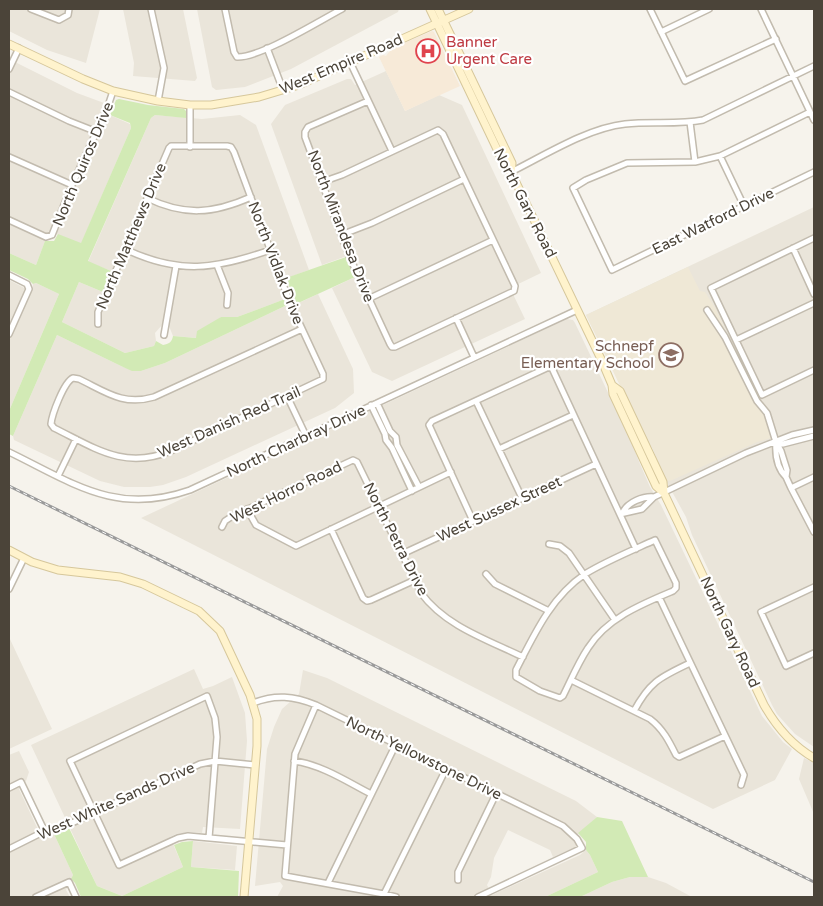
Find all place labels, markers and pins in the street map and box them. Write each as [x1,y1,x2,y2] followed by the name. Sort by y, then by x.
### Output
[446,33,532,68] place label: Banner Urgent Care
[415,38,441,64] hospital icon: Banner Urgent Care
[521,337,654,372] place label: Schnepf Elementary School
[658,342,684,368] school or university icon: Schnepf Elementary School

